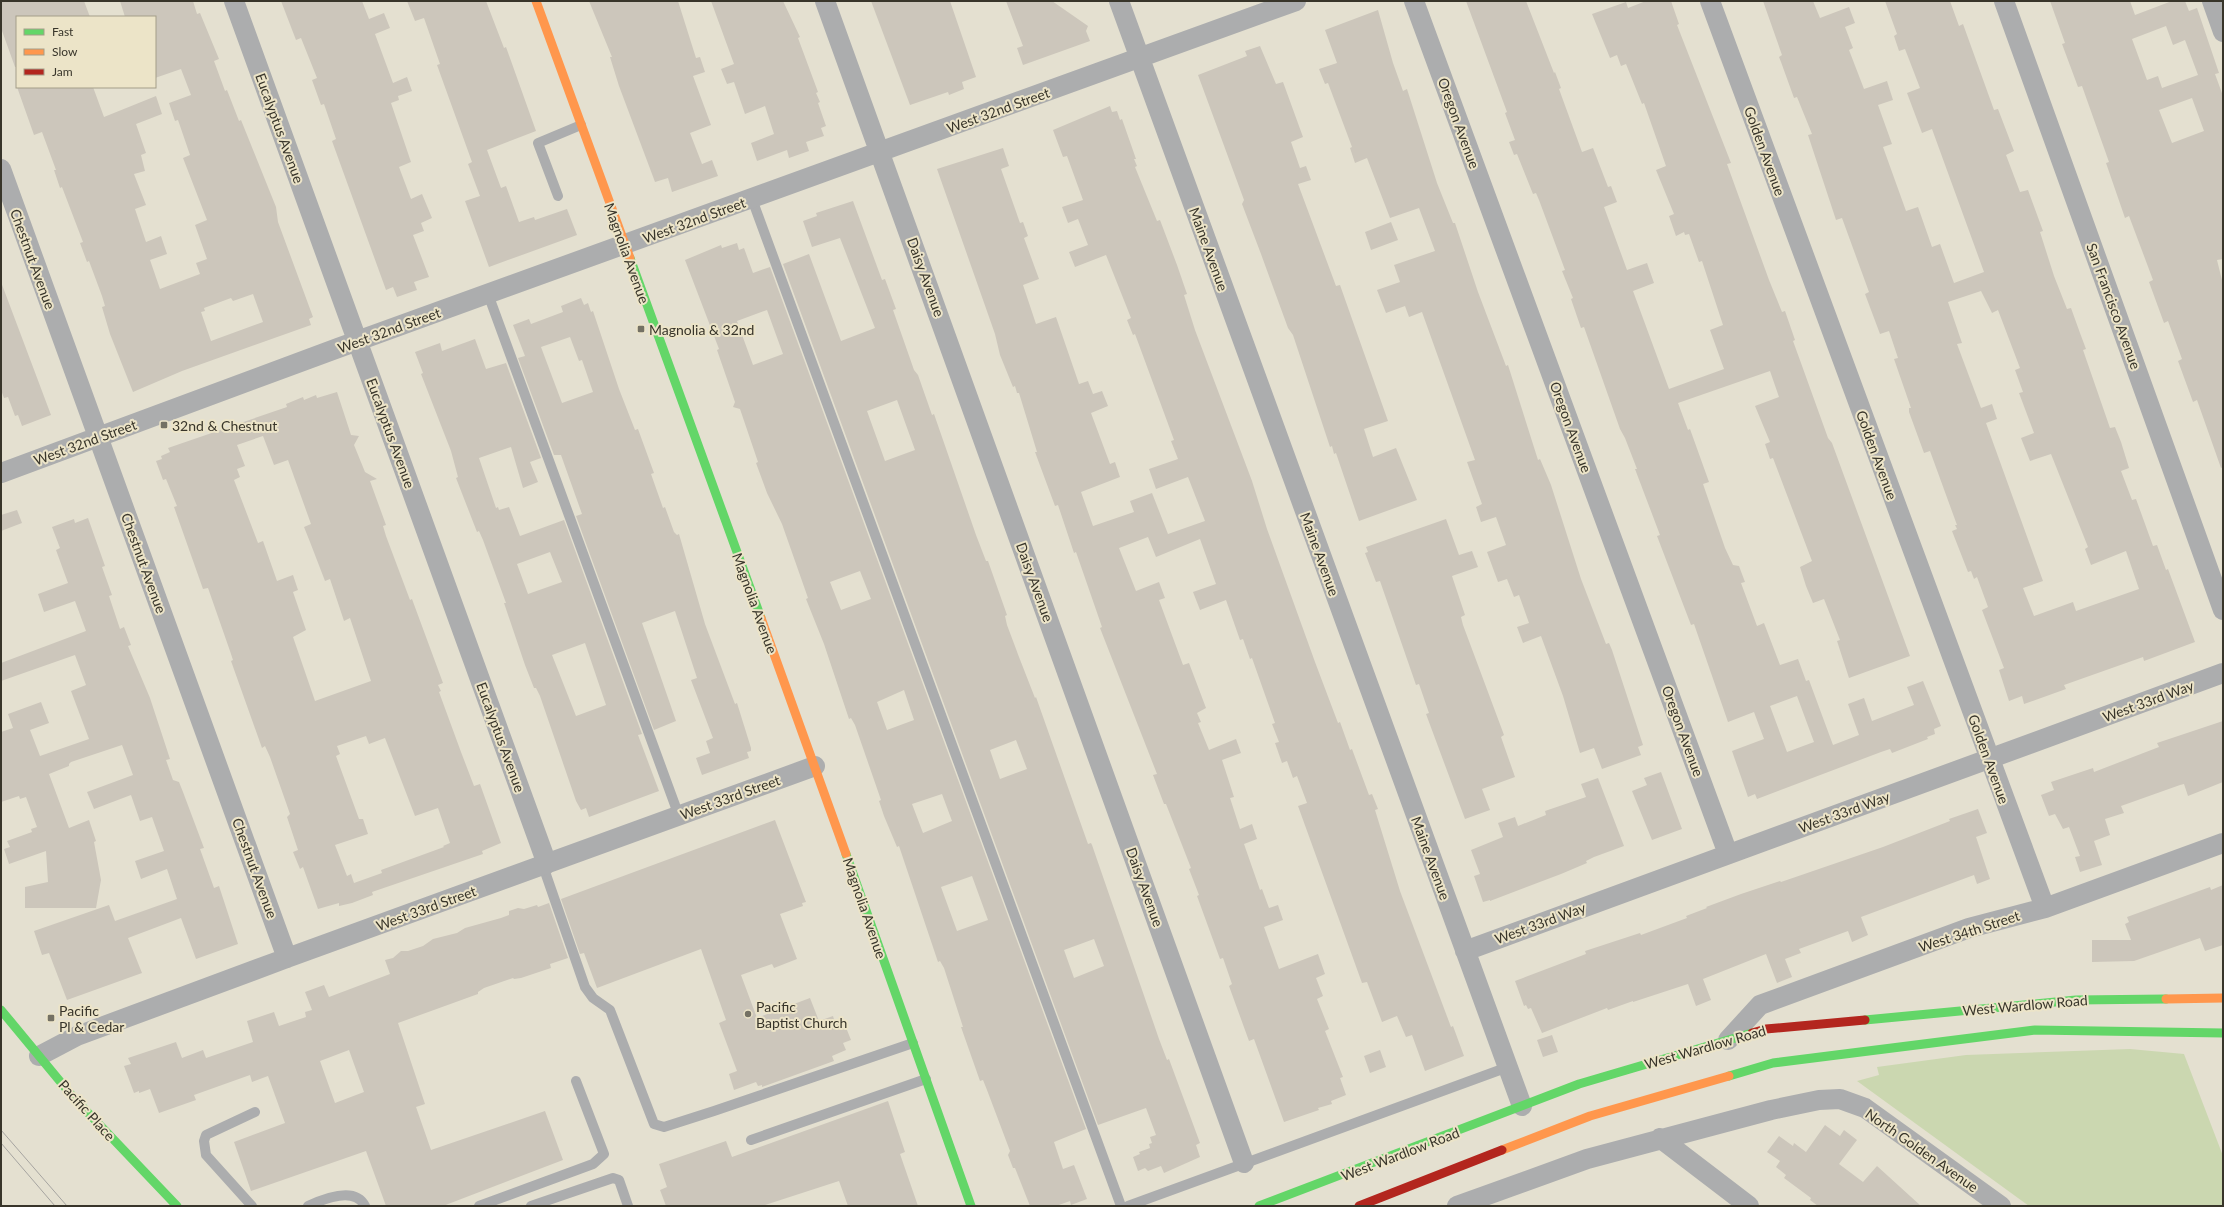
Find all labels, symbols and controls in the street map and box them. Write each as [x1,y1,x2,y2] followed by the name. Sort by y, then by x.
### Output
[16,16,156,88] legend
[52,24,74,39] text: Fast
[52,44,78,59] text: Slow
[52,64,73,79] text: Jam
[252,71,308,185] street label: Eucalyptus Avenue
[1435,75,1483,171] street label: Oregon Avenue
[944,84,1052,136] street label: West 32nd Street
[1741,104,1789,198] street label: Golden Avenue
[640,194,748,246] street label: West 32nd Street
[601,200,653,306] street label: Magnolia Avenue
[1186,205,1232,293] street label: Maine Avenue
[7,206,59,312] street label: Chestnut Avenue
[904,235,948,319] street label: Daisy Avenue
[2083,241,2145,371] street label: San Francisco Avenue
[335,304,443,356] street label: West 32nd Street
[649,321,754,338] place label: Magnolia & 32nd
[636,324,646,334] marker: Magnolia & 32nd
[363,376,419,490] street label: Eucalyptus Avenue
[1547,379,1595,475] street label: Oregon Avenue
[1853,408,1901,502] street label: Golden Avenue
[31,416,139,468] street label: West 32nd Street
[172,417,277,434] place label: 32nd & Chestnut
[159,420,169,430] marker: 32nd & Chestnut
[118,510,170,616] street label: Chestnut Avenue
[1297,510,1343,598] street label: Maine Avenue
[1013,540,1057,624] street label: Daisy Avenue
[729,550,781,656] street label: Magnolia Avenue
[2100,676,2197,725] street label: West 33rd Way
[473,680,529,794] street label: Eucalyptus Avenue
[1659,683,1707,779] street label: Oregon Avenue
[1965,712,2013,806] street label: Golden Avenue
[678,771,782,823] street label: West 33rd Street
[1796,787,1893,836] street label: West 33rd Way
[1408,814,1454,902] street label: Maine Avenue
[229,815,281,921] street label: Chestnut Avenue
[1123,845,1167,929] street label: Daisy Avenue
[840,855,890,961] street label: Magnolia Avenue
[374,882,478,934] street label: West 33rd Street
[1492,898,1589,947] street label: West 33rd Way
[1916,907,2022,955] street label: West 34th Street
[1962,991,2088,1019] street label: West Wardlow Road
[756,998,847,1031] place label: Pacific Baptist Church
[59,1002,124,1035] place label: Pacific Pl & Cedar
[743,1009,753,1019] marker: Pacific Baptist Church
[46,1013,56,1023] marker: Pacific Pl & Cedar
[1642,1022,1768,1072] street label: West Wardlow Road
[55,1076,119,1144] street label: Pacific Place
[1862,1105,1982,1195] street label: North Golden Avenue
[1338,1124,1462,1184] street label: West Wardlow Road

